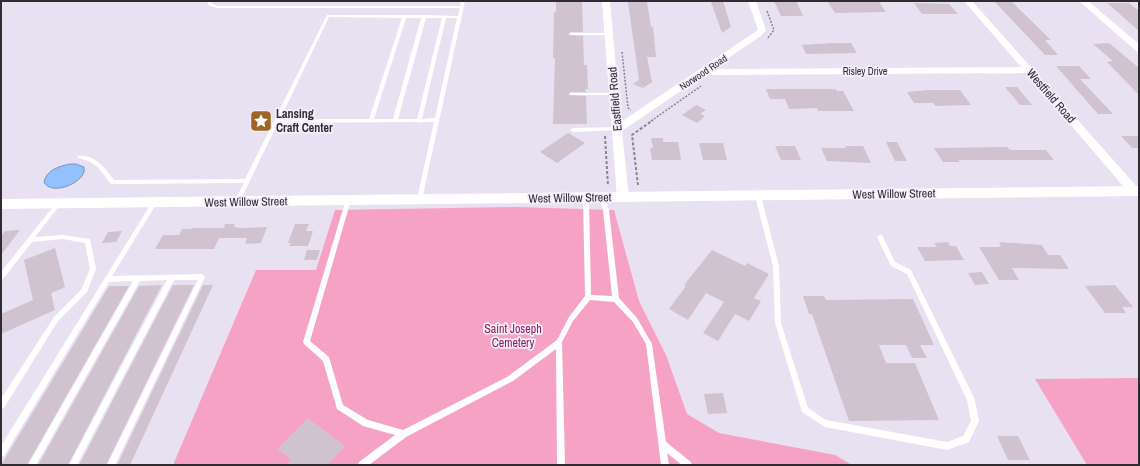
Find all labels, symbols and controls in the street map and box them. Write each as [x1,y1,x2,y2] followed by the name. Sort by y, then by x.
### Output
[677,52,730,93] street label: Norwood Road
[843,65,888,78] street label: Risley Drive
[1023,65,1079,127] street label: Westfield Road
[604,66,626,132] street label: Eastfield Road
[276,106,333,136] place label: Lansing Craft Center
[248,108,274,134] place icon: Lansing Craft Center
[852,185,936,203] street label: West Willow Street
[528,189,612,207] street label: West Willow Street
[204,193,288,211] street label: West Willow Street
[484,321,542,351] park label: Saint Joseph Cemetery

